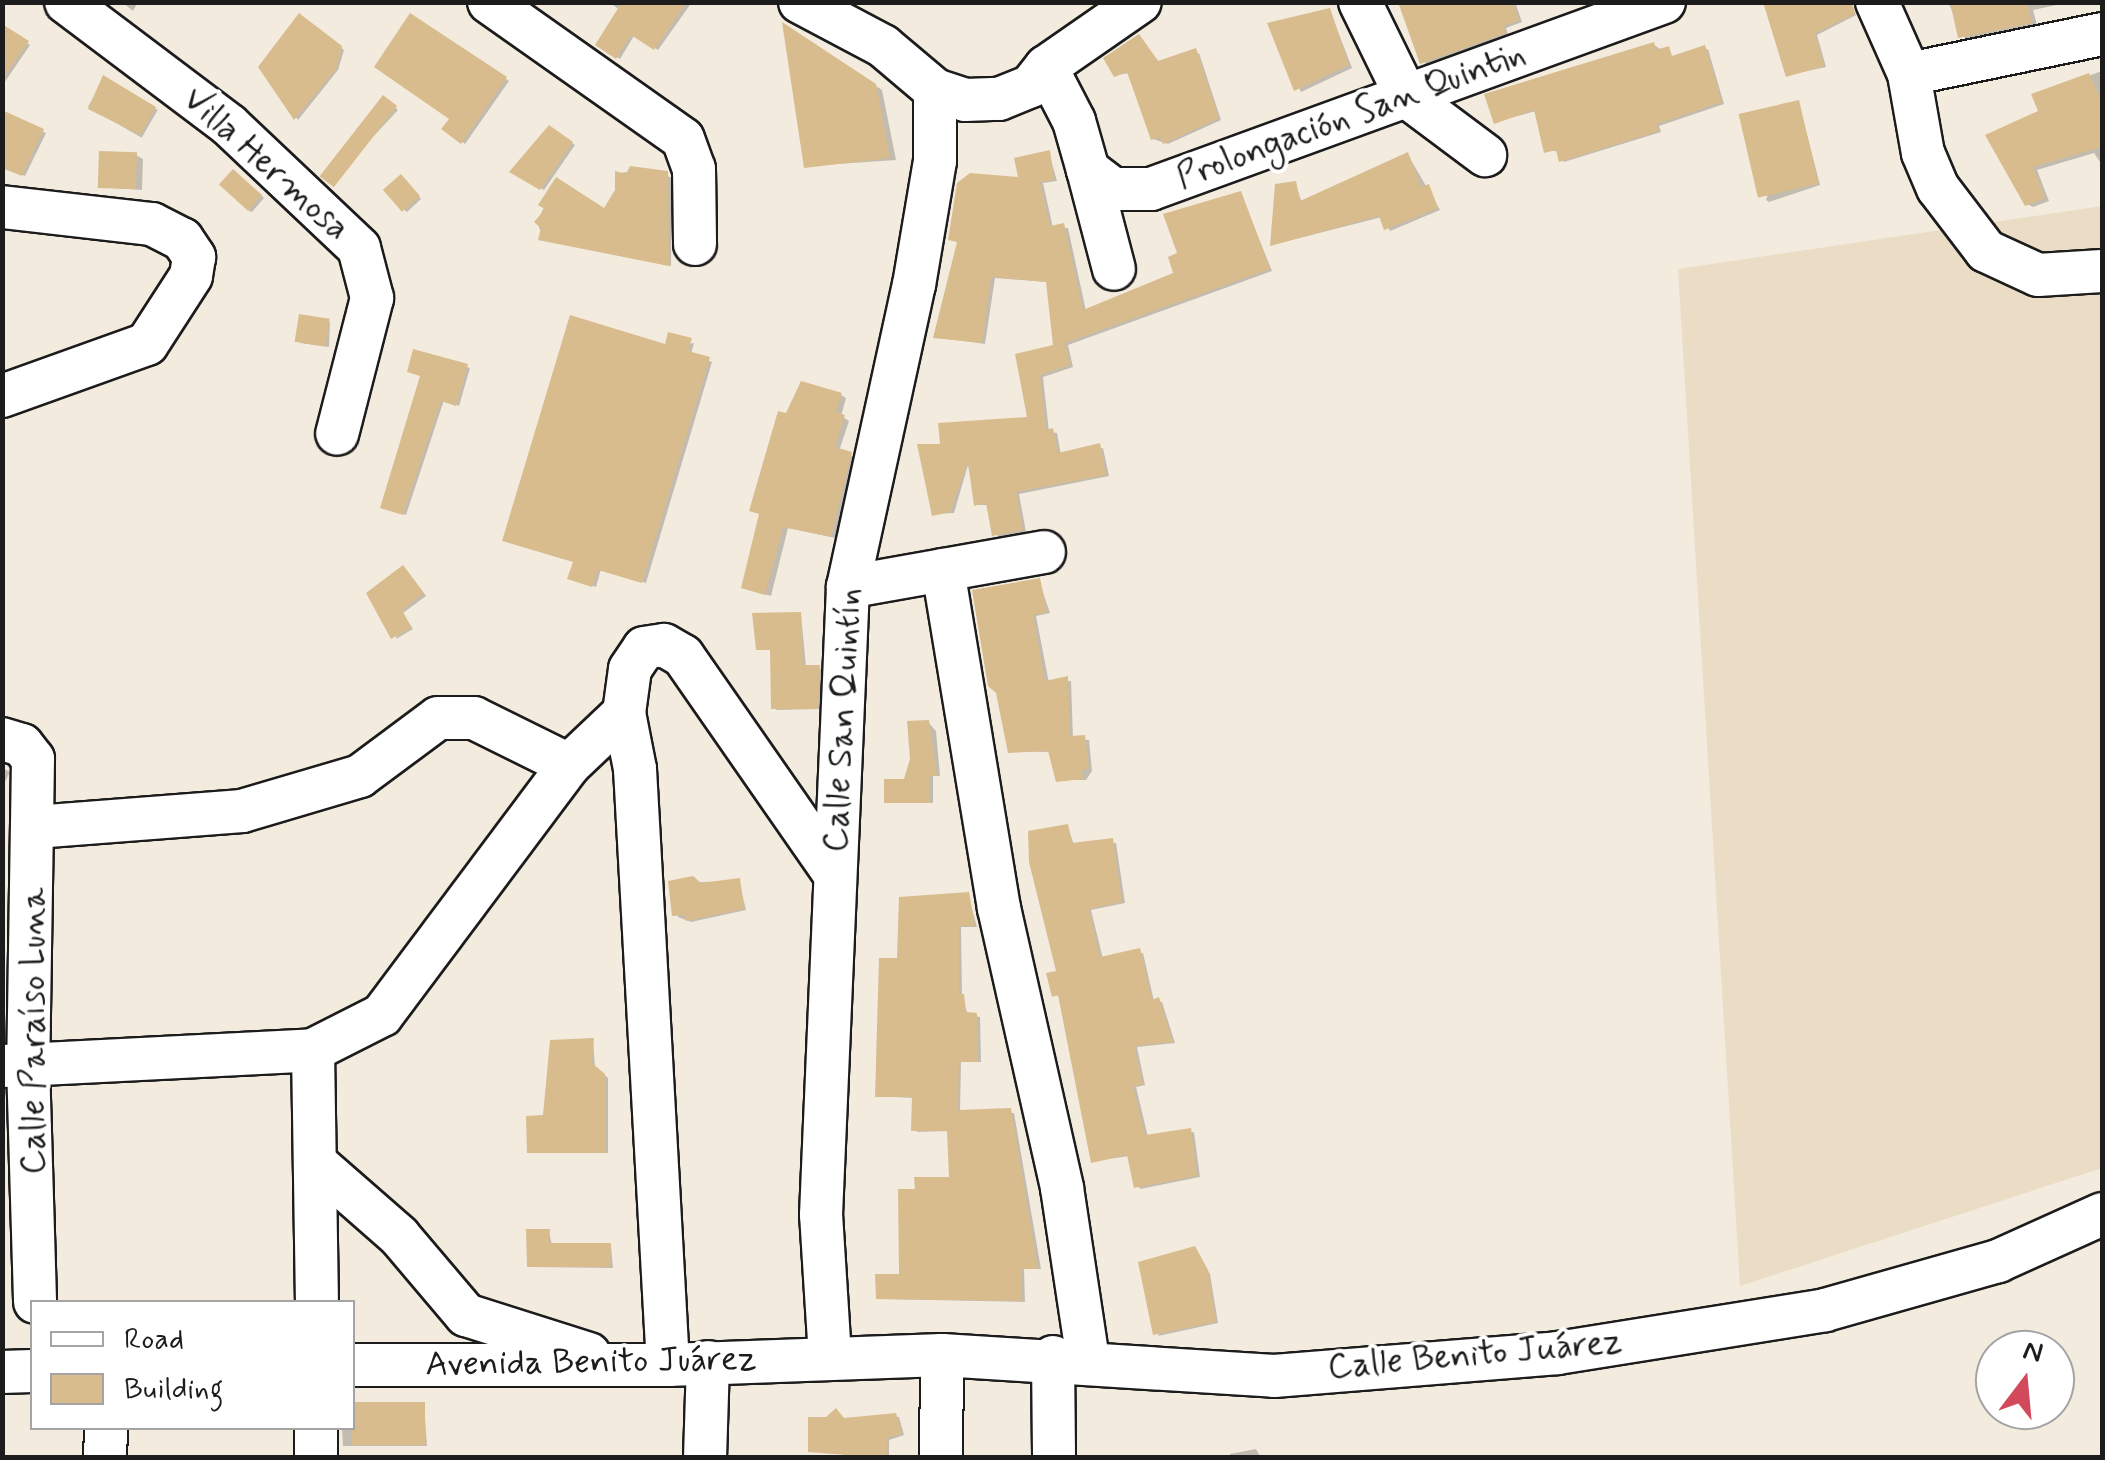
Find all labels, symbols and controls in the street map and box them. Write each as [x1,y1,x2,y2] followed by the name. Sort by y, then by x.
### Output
[1171,33,1531,199] street label: Prolongación San Quintin
[172,76,360,252] street label: Villa Hermosa
[815,586,871,854] street label: Calle San Quintín
[13,893,55,1169] street label: Calle Paraíso Luna
[30,1300,355,1430] legend
[124,1320,184,1359] text: Road
[1328,1321,1622,1389] street label: Calle Benito Juárez
[1975,1330,2075,1430] north arrow
[2019,1332,2047,1373] text: N
[423,1338,759,1386] street label: Avenida Benito Juárez
[124,1370,223,1409] text: Building

